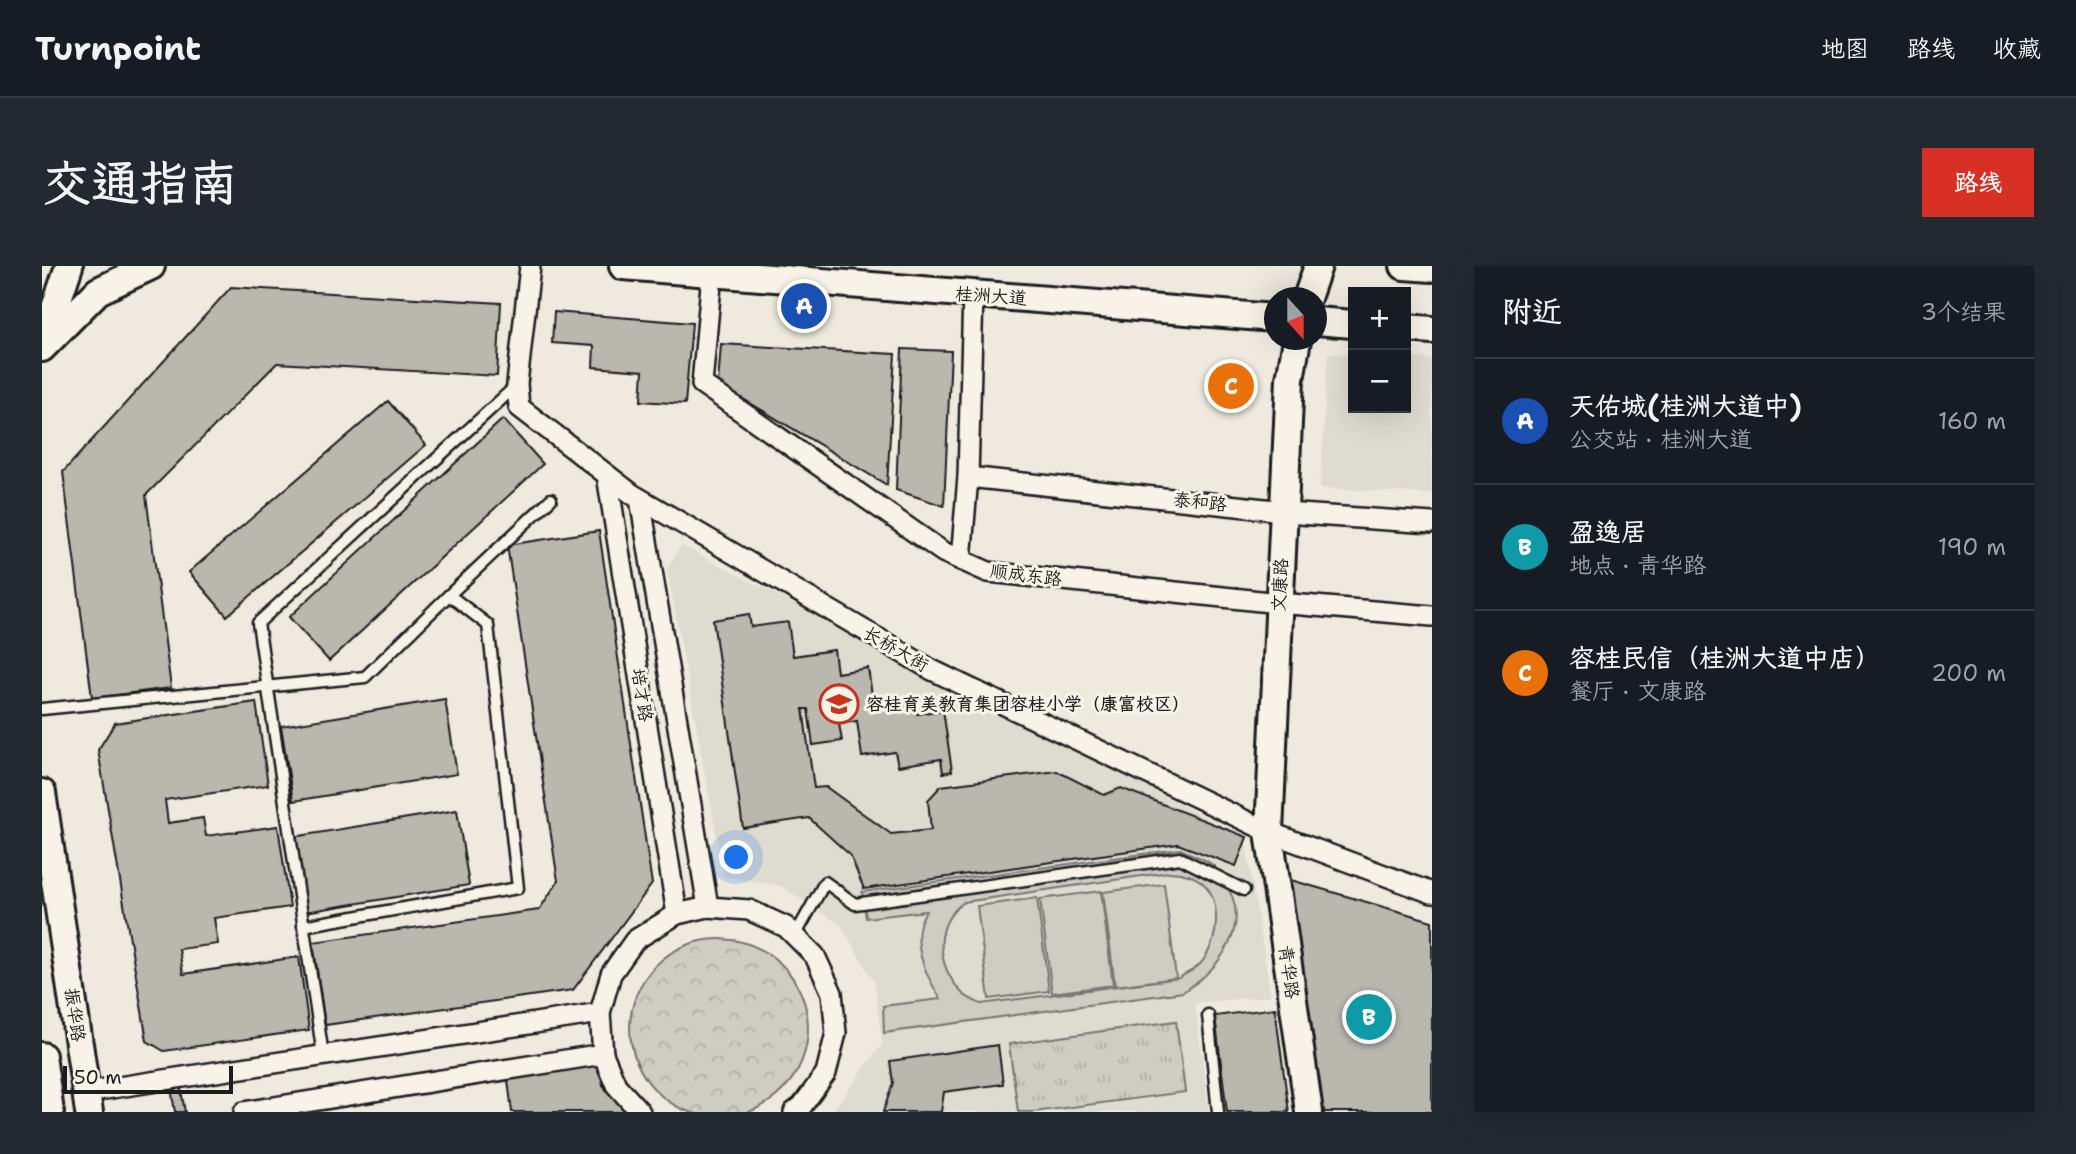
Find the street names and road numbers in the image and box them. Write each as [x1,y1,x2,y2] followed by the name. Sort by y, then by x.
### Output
[954,282,1028,310] street label: 桂洲大道
[1172,487,1228,517] street label: 泰和路
[1267,557,1293,613] street label: 文康路
[989,559,1063,591] street label: 顺成东路
[859,621,933,677] street label: 长桥大街
[626,666,658,724] street label: 培才路
[1273,944,1305,1000] street label: 青华路
[59,987,91,1043] street label: 振华路

